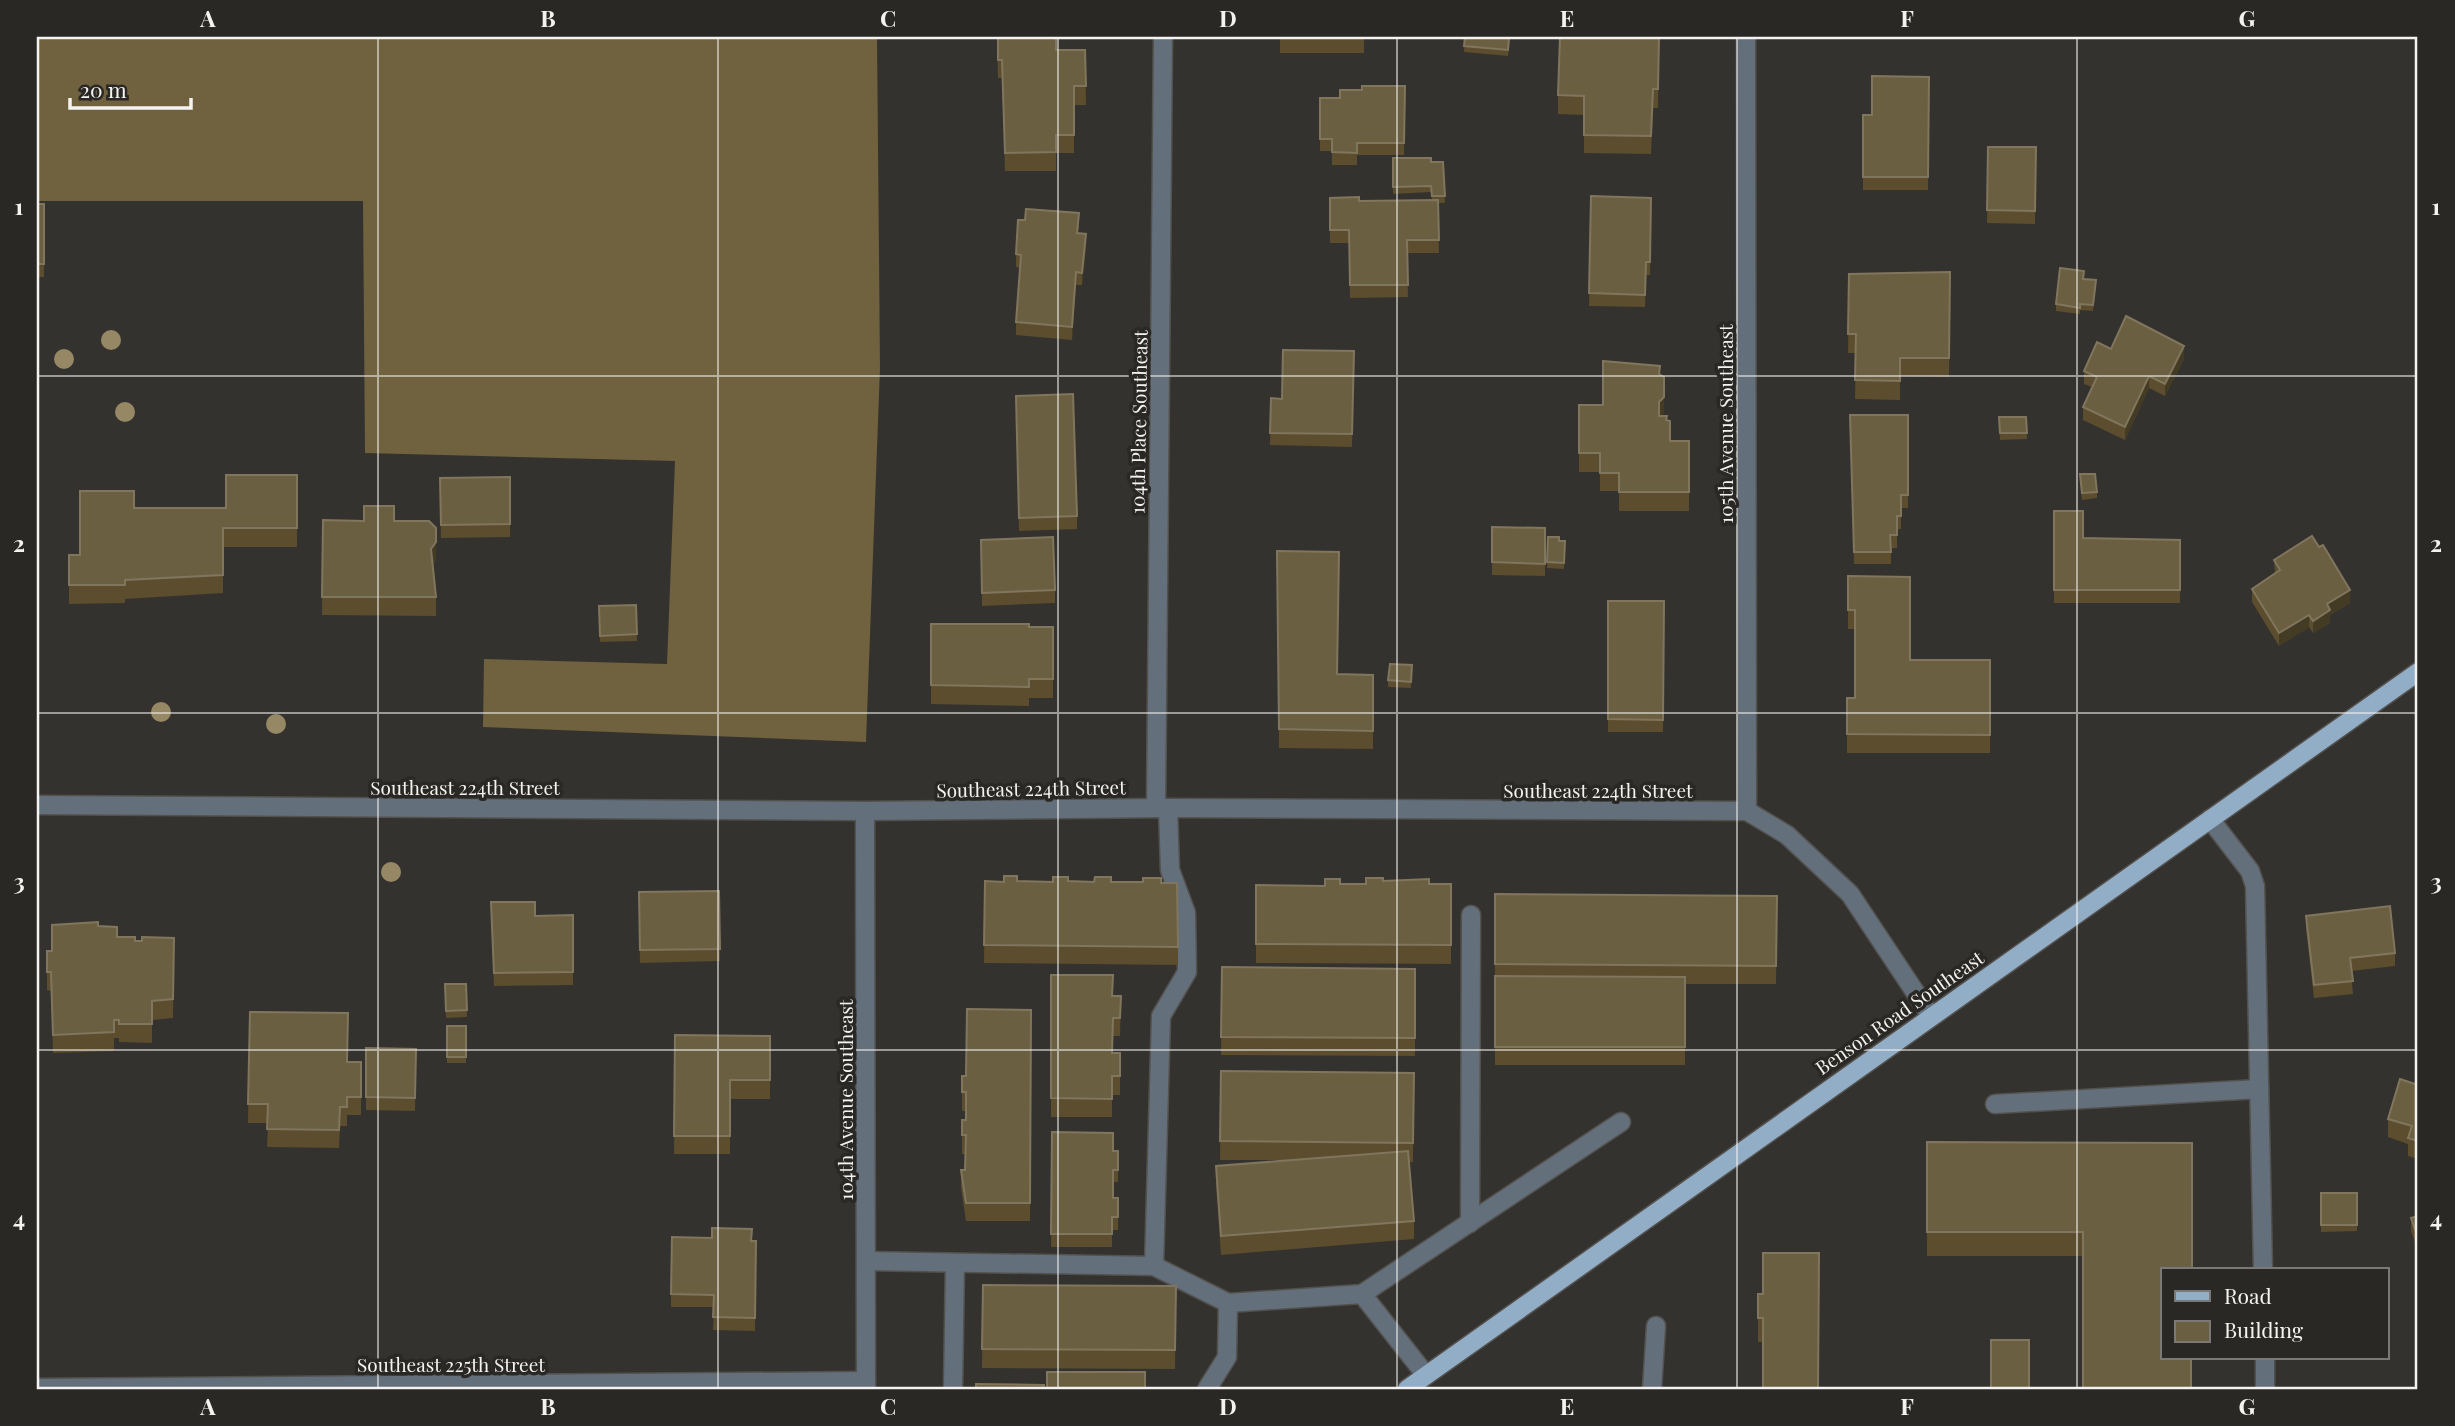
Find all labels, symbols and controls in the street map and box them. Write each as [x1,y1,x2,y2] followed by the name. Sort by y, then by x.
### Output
[199,2,216,33] text: A
[540,2,556,33] text: B
[880,2,896,33] text: C
[1219,2,1237,33] text: D
[1560,2,1574,33] text: E
[1900,2,1914,33] text: F
[2239,2,2256,33] text: G
[70,66,191,110] scale bar
[80,75,127,103] text: 20 m
[15,190,24,221] text: 1
[2432,190,2441,221] text: 1
[1712,324,1738,524] street label: 105th Avenue Southeast
[1123,330,1153,514] street label: 104th Place Southeast
[13,527,25,558] text: 2
[2430,527,2442,558] text: 2
[936,773,1126,803] street label: Southeast 224th Street
[370,774,560,800] street label: Southeast 224th Street
[1503,777,1693,803] street label: Southeast 224th Street
[13,865,25,896] text: 3
[2430,865,2442,896] text: 3
[1810,944,1988,1080] street label: Benson Road Southeast
[832,999,858,1201] street label: 104th Avenue Southeast
[13,1202,25,1233] text: 4
[2430,1202,2442,1233] text: 4
[2161,1268,2388,1360] legend
[2224,1281,2272,1309] text: Road
[2224,1315,2303,1343] text: Building
[357,1351,545,1377] street label: Southeast 225th Street
[199,1390,216,1421] text: A
[540,1390,556,1421] text: B
[880,1390,896,1421] text: C
[1219,1390,1237,1421] text: D
[1560,1390,1574,1421] text: E
[1900,1390,1914,1421] text: F
[2239,1390,2256,1421] text: G

